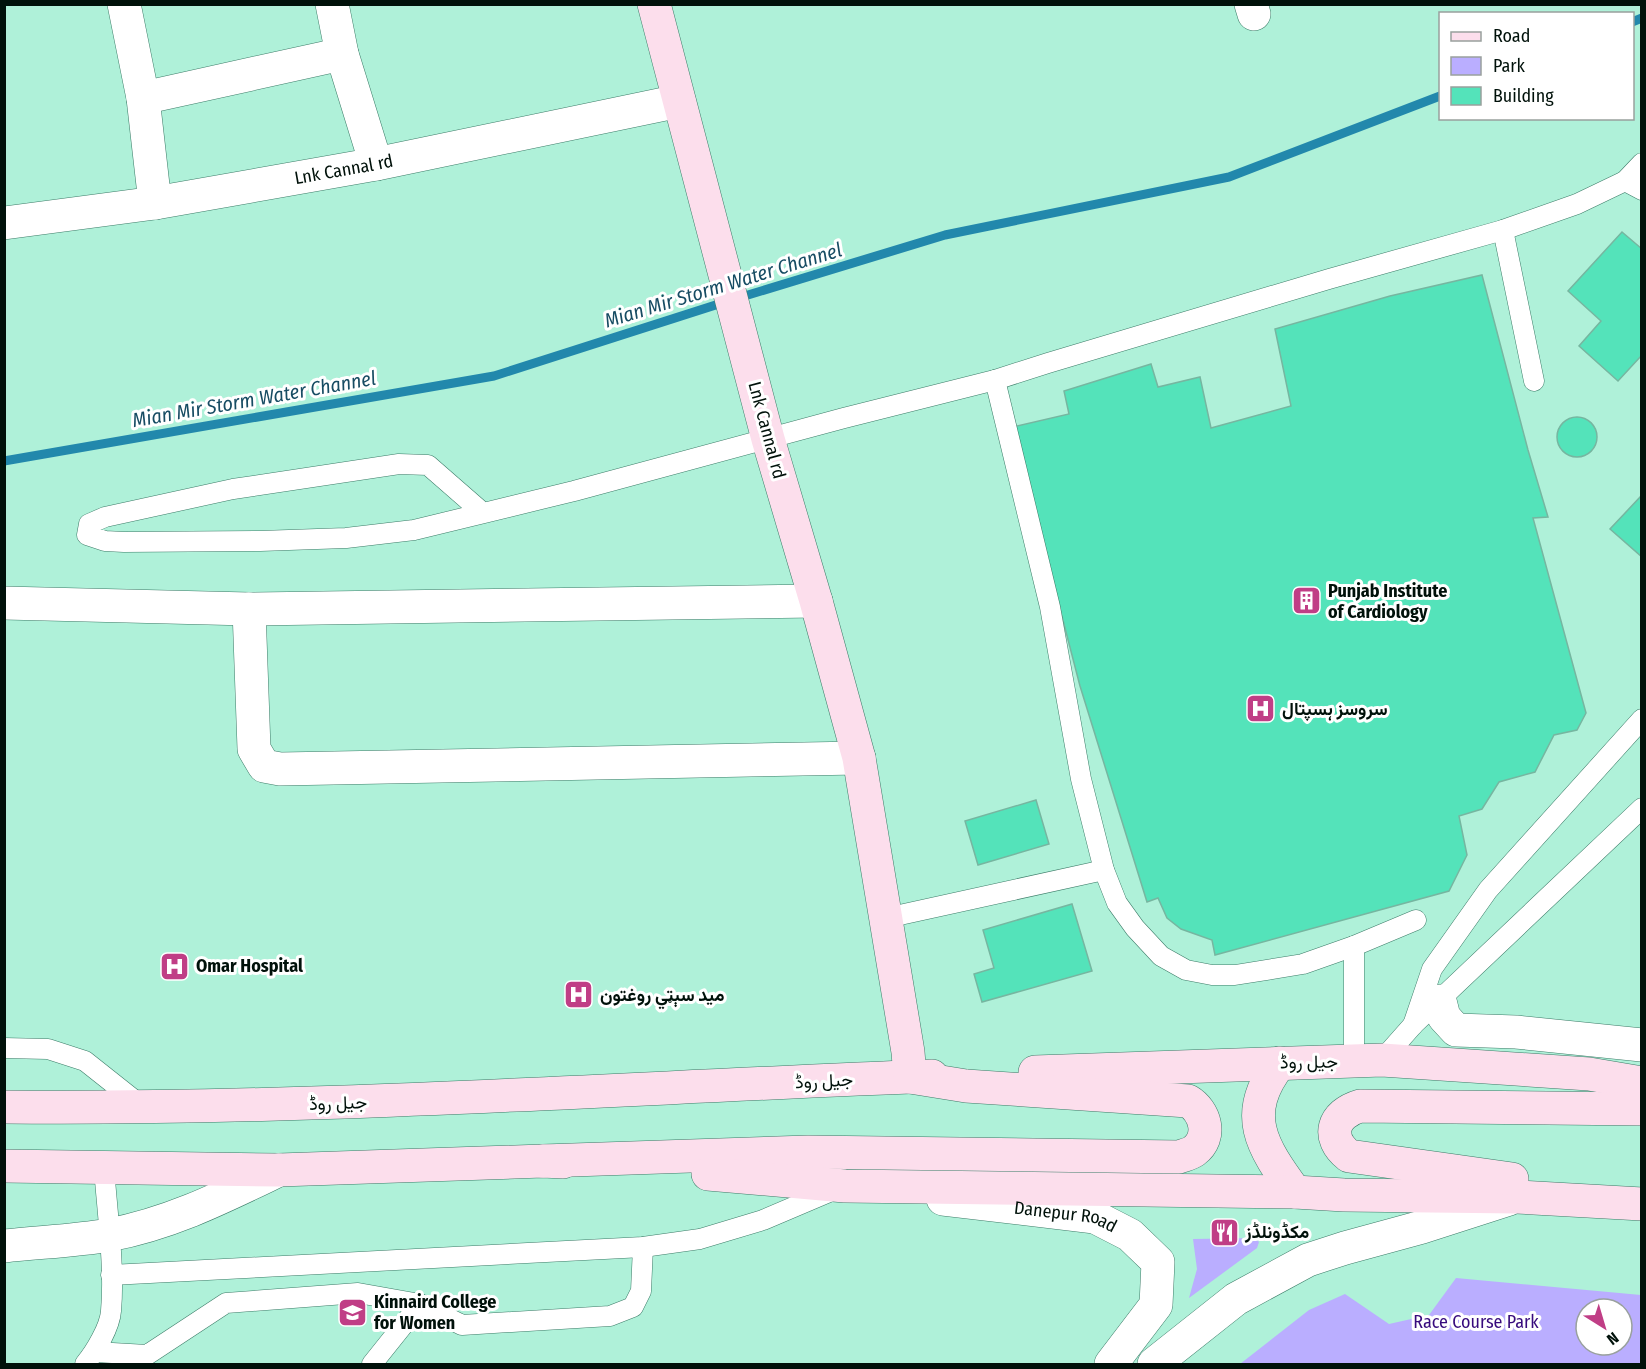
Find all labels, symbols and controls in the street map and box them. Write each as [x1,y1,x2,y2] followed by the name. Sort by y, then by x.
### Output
[1439,12,1634,120] legend
[1493,25,1530,47] text: Road
[1493,55,1526,77] text: Park
[1493,85,1554,107] text: Building
[293,150,395,189] street label: Lnk Cannal rd
[601,237,845,333] water label: Mian Mir Storm Water Channel
[130,366,378,432] water label: Mian Mir Storm Water Channel
[743,379,791,481] street label: Lnk Cannal rd
[1328,580,1447,623] place label: Punjab Institute of Cardiology
[1291,585,1323,617] building icon: Punjab Institute of Cardiology
[1245,693,1277,725] hospital icon: سروسز ہسپتال
[1282,698,1388,721] place label: سروسز ہسپتال
[159,950,191,982] hospital icon: Omar Hospital
[196,955,303,977] place label: Omar Hospital
[563,979,595,1011] hospital icon: مید سېټي روغتون
[600,984,725,1010] place label: مید سېټي روغتون
[1280,1050,1338,1074] street label: جیل روڈ
[794,1068,854,1094] street label: جیل روڈ
[309,1091,367,1115] street label: جیل روڈ
[1013,1197,1121,1237] street label: Danepur Road
[1208,1216,1240,1248] restaurant icon: مکڈونلڈز
[1244,1221,1310,1243] place label: مکڈونلڈز
[374,1291,496,1334] place label: Kinnaird College for Women
[337,1296,369,1328] school or university icon: Kinnaird College for Women
[1574,1297,1634,1357] north arrow
[1413,1311,1539,1333] park label: Race Course Park
[1603,1328,1622,1349] text: N

